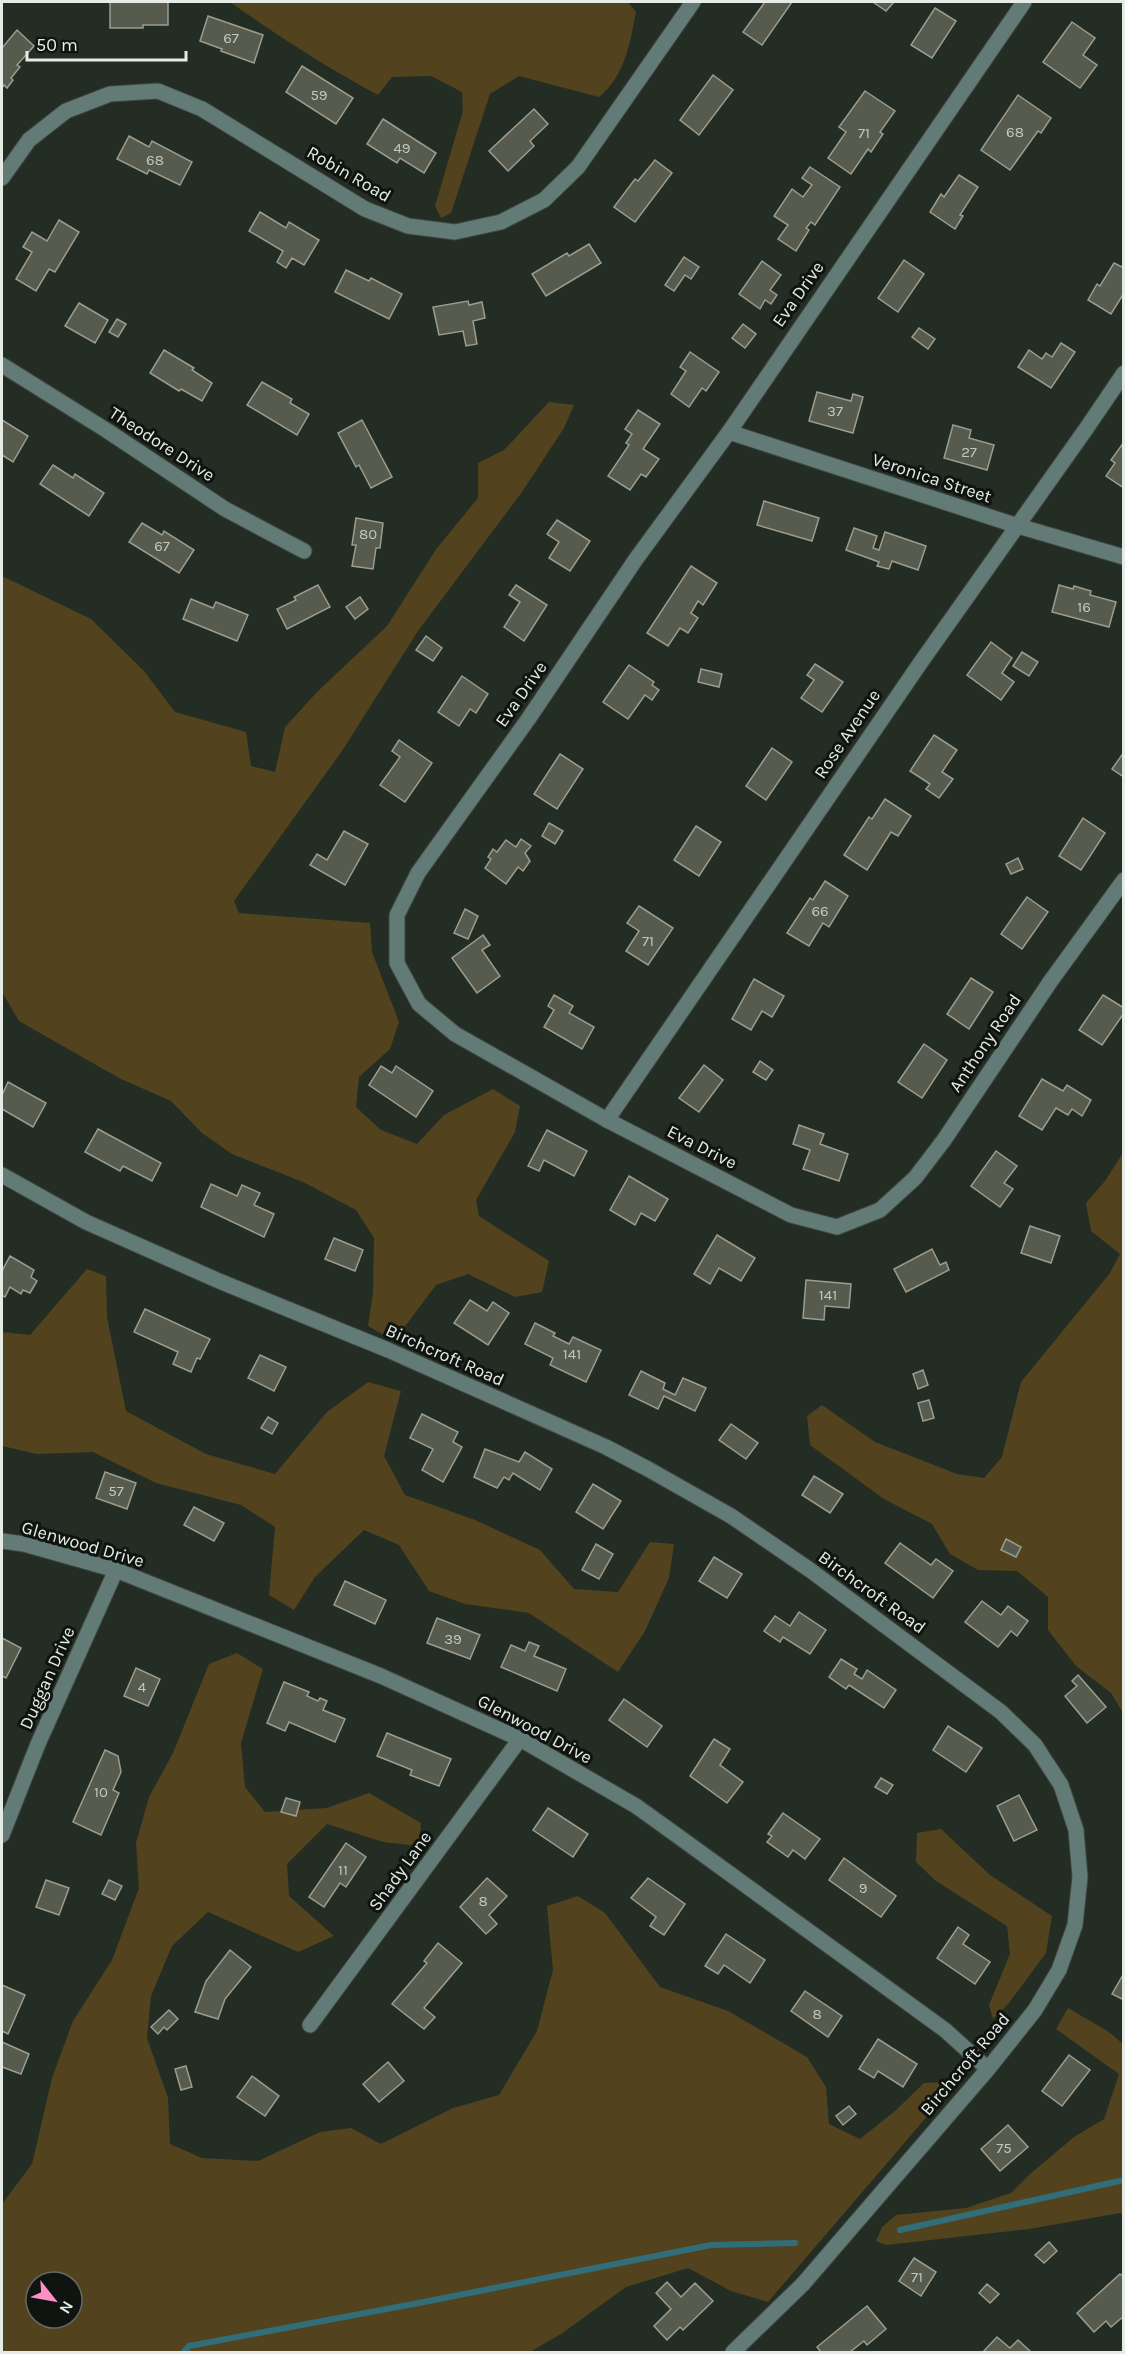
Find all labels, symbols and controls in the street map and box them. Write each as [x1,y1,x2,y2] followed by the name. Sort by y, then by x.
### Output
[27,24,186,62] scale bar
[223,29,239,47] house number: 67
[36,34,78,56] text: 50 m
[310,86,328,104] house number: 59
[1006,123,1024,141] house number: 68
[858,124,870,142] house number: 71
[393,139,411,157] house number: 49
[303,141,395,207] street label: Robin Road
[146,151,164,169] house number: 68
[767,257,829,331] street label: Eva Drive
[105,402,219,486] street label: Theodore Drive
[827,402,843,420] house number: 37
[961,443,977,461] house number: 27
[870,448,995,508] street label: Veronica Street
[359,525,377,543] house number: 80
[154,537,170,555] house number: 67
[1077,598,1091,616] house number: 16
[490,657,552,731] street label: Eva Drive
[809,685,885,783] street label: Rose Avenue
[811,902,829,920] house number: 66
[642,932,654,950] house number: 71
[944,990,1026,1096] street label: Anthony Road
[663,1120,741,1174] street label: Eva Drive
[819,1286,837,1304] house number: 141
[382,1319,508,1391] street label: Birchcroft Road
[563,1345,581,1363] house number: 141
[108,1482,124,1500] house number: 57
[19,1516,147,1572] street label: Glenwood Drive
[814,1546,930,1638] street label: Birchcroft Road
[15,1623,79,1733] street label: Duggan Drive
[444,1630,462,1648] house number: 39
[138,1678,147,1696] house number: 4
[474,1690,596,1768] street label: Glenwood Drive
[94,1783,108,1801] house number: 10
[364,1827,436,1915] street label: Shady Lane
[338,1861,348,1879] house number: 11
[859,1879,867,1897] house number: 9
[478,1892,488,1910] house number: 8
[812,2005,822,2023] house number: 8
[916,2008,1014,2120] street label: Birchcroft Road
[996,2139,1012,2157] house number: 75
[911,2268,923,2286] house number: 71
[24,2270,84,2330] north arrow
[55,2298,78,2317] text: N

